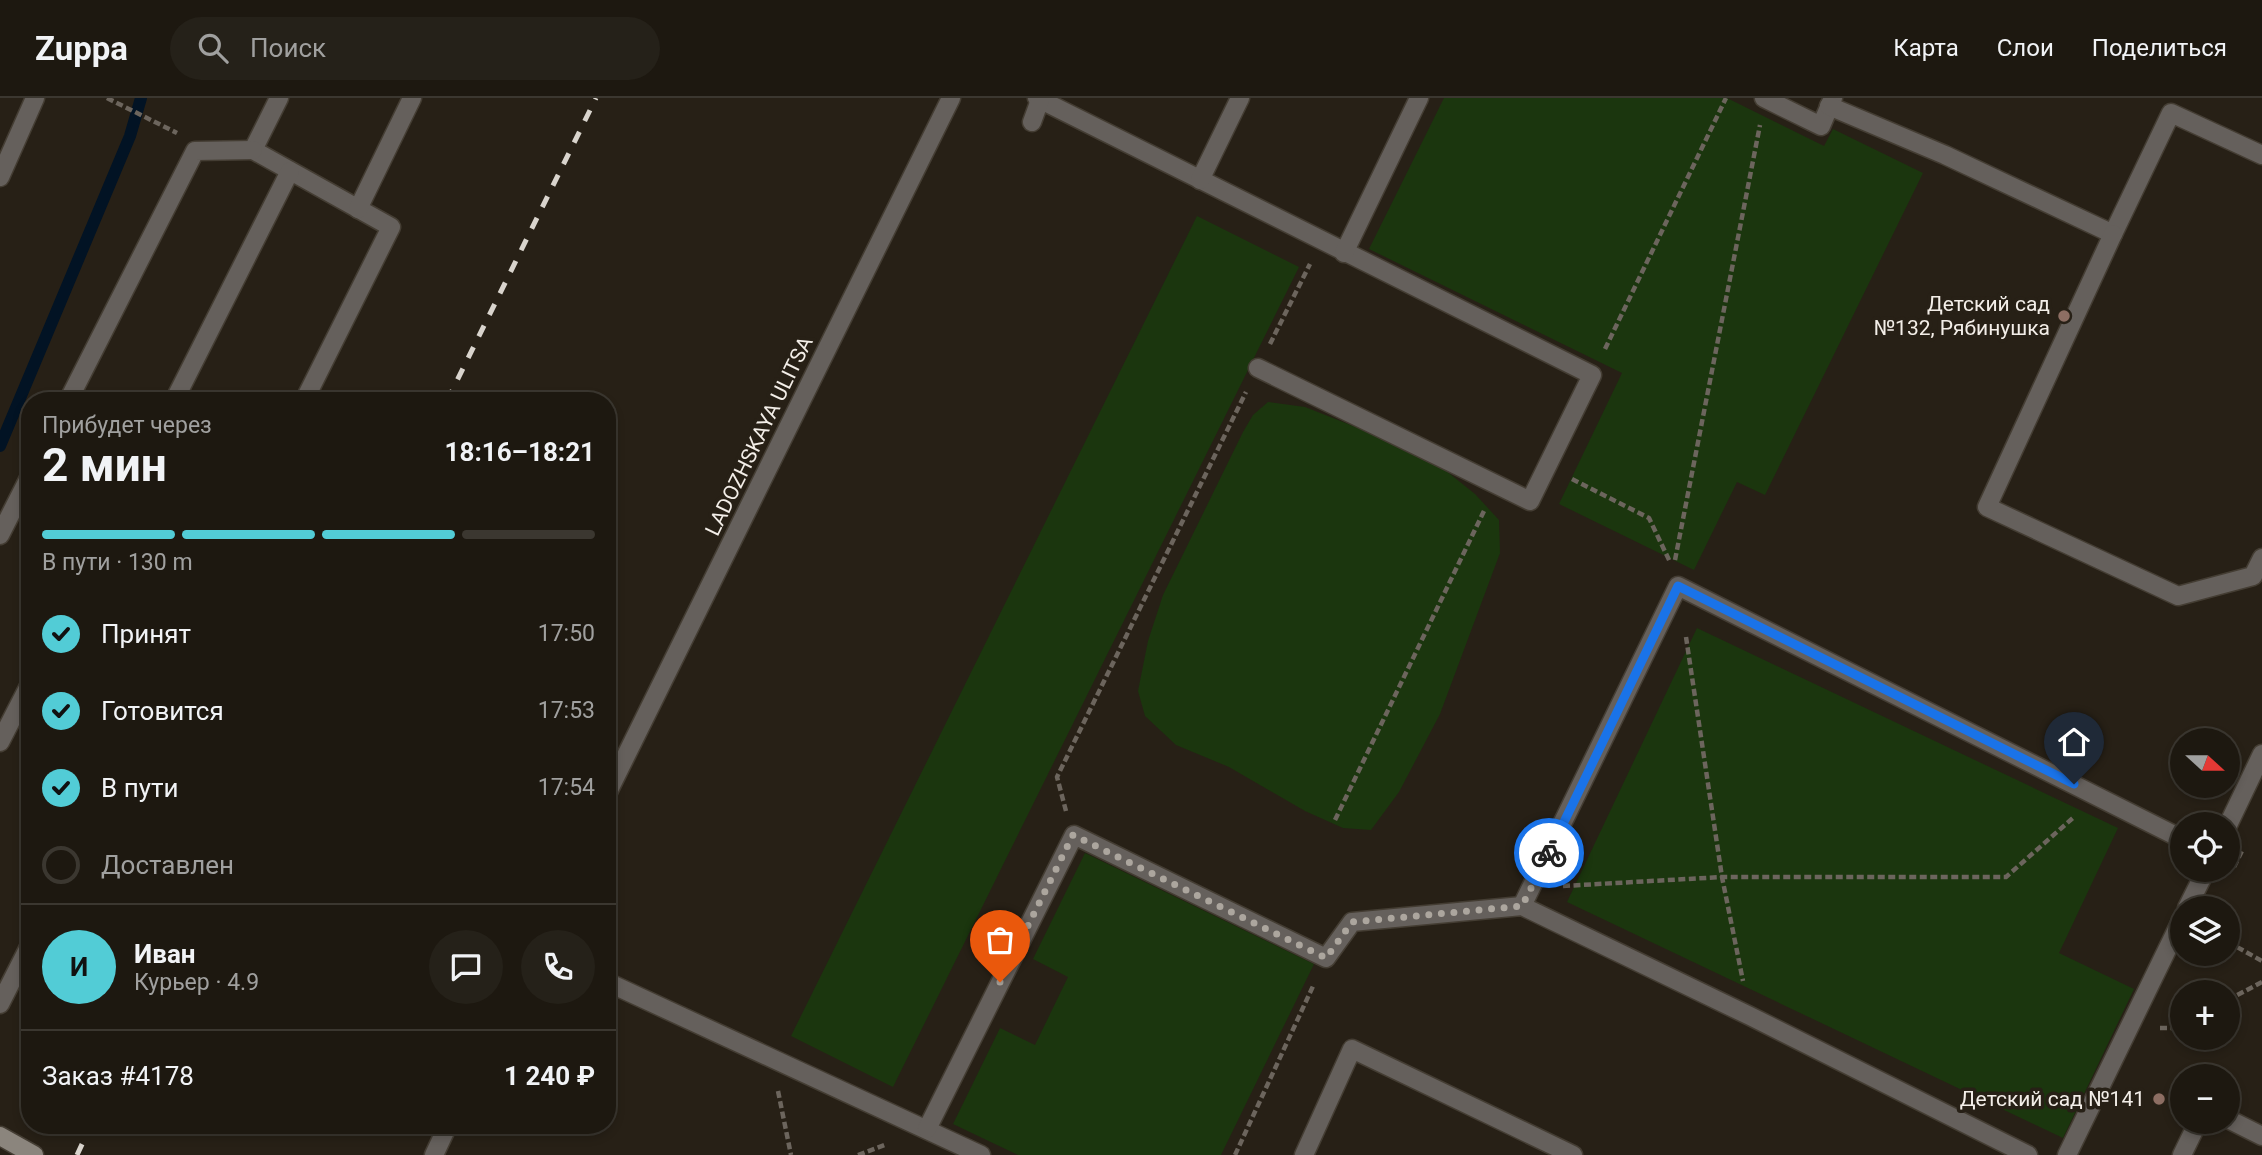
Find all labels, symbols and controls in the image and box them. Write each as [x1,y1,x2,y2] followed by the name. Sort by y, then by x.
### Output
[170,17,660,80] search box
[35,29,128,68] text: Zuppa
[194,29,232,67] icon: search
[250,33,326,63] text: Поиск
[1893,34,1959,62] text: Карта
[1997,34,2054,62] text: Слои
[2092,34,2227,62] text: Поделиться
[1874,292,2050,340] place label: Детский сад №132, Рябинушка
[2056,308,2072,324] marker: Детский сад №132, Рябинушка
[700,332,818,539] street label: LADOZHSKAYA ULITSA
[42,412,212,439] text: Прибудет через
[445,437,595,467] text: 18:16–18:21
[42,438,167,492] text: 2 мин
[42,549,193,576] text: В пути · 130 m
[42,615,80,653] icon: check
[101,619,191,649] text: Принят
[538,620,595,647] text: 17:50
[42,692,80,730] icon: check
[101,696,224,726] text: Готовится
[538,697,595,724] text: 17:53
[2044,712,2104,784] pin
[2055,723,2093,761] icon: home
[2170,728,2240,798] north arrow
[2170,728,2240,1134] map controls
[42,769,80,807] icon: check
[101,773,178,803] text: В пути
[538,774,595,801] text: 17:54
[2170,812,2240,882] button: locate
[1514,818,1584,888] courier
[1530,834,1568,872] icon: bike
[101,850,234,880] text: Доставлен
[2170,896,2240,966] button: layers
[970,910,1030,982] pin
[981,921,1019,959] icon: bag
[429,930,503,1004] button: chat
[521,930,595,1004] button: phone
[134,939,196,969] text: Иван
[70,952,88,982] text: И
[134,969,259,996] text: Курьер · 4.9
[2170,980,2240,1050] button: +
[42,1061,194,1091] text: Заказ #4178
[504,1061,595,1091] text: 1 240 ₽
[2170,1064,2240,1134] button: −
[1960,1087,2145,1111] place label: Детский сад №141
[2151,1091,2167,1107] marker: Детский сад №141

